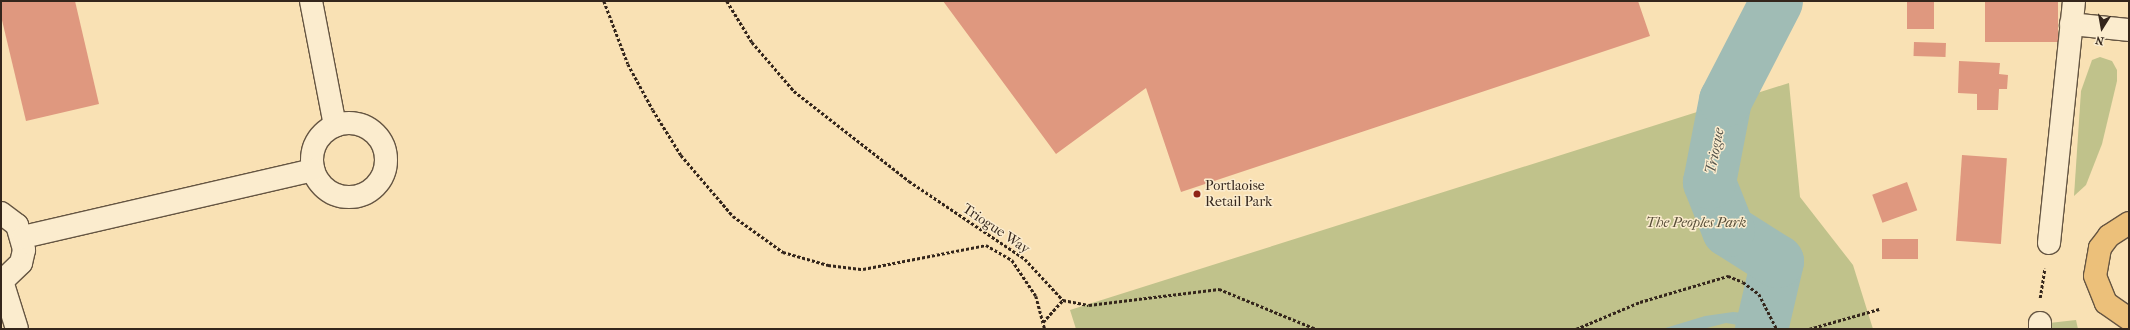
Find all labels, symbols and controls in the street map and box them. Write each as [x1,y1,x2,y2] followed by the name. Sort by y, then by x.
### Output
[2082,8,2122,48] north arrow
[2094,33,2105,47] text: N
[1702,126,1728,176] water label: Triogue
[1205,178,1272,210] place label: Portlaoise Retail Park
[1192,189,1202,199] marker: Portlaoise Retail Park
[959,200,1033,258] street label: Triogue Way
[1646,215,1746,231] park label: The Peoples Park

